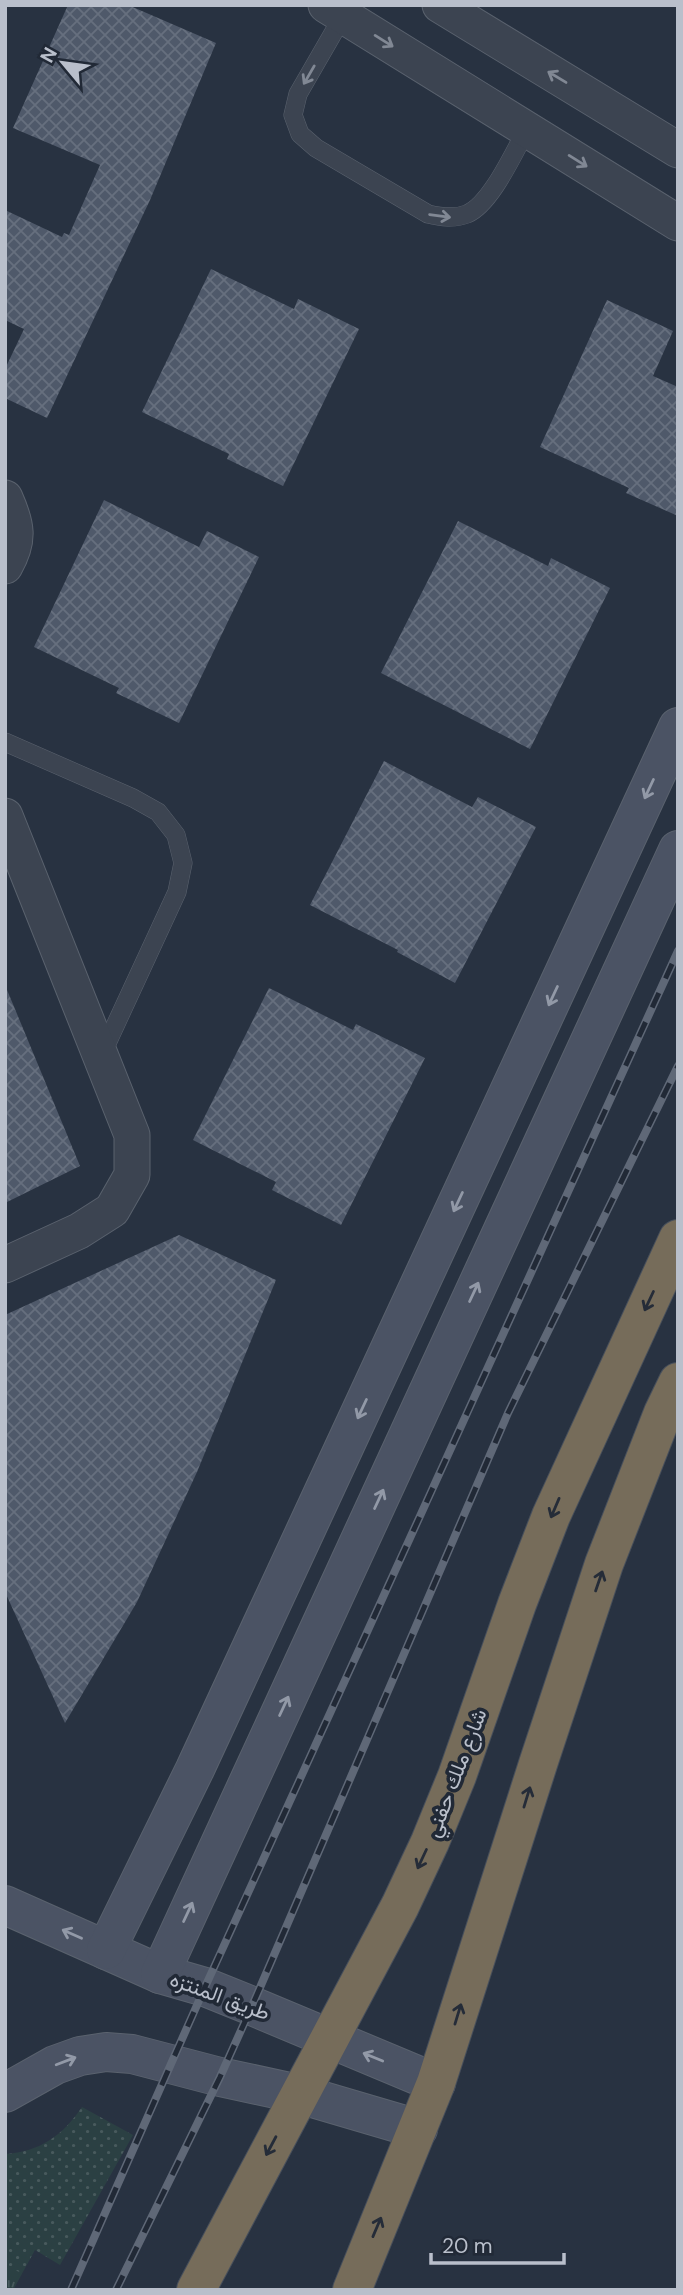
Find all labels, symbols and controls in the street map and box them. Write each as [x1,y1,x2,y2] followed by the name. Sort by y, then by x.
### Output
[28,28,98,98] north arrow
[374,35,394,49] one-way arrow
[34,43,63,67] text: N
[302,64,316,84] one-way arrow
[547,69,567,83] one-way arrow
[568,153,587,168] one-way arrow
[428,209,451,222] one-way arrow
[642,778,655,799] one-way arrow
[546,985,559,1006] one-way arrow
[450,1191,464,1212] one-way arrow
[468,1282,481,1303] one-way arrow
[642,1290,655,1311] one-way arrow
[355,1397,368,1419] one-way arrow
[373,1489,386,1510] one-way arrow
[548,1497,561,1519] one-way arrow
[594,1571,606,1593] one-way arrow
[278,1695,291,1717] one-way arrow
[419,1705,496,1842] street label: شارع ملك حفني
[522,1787,535,1809] one-way arrow
[415,1848,428,1869] one-way arrow
[182,1902,196,1923] one-way arrow
[61,1927,83,1940] one-way arrow
[166,1965,274,2027] street label: طريق المنتزه
[452,2003,465,2025] one-way arrow
[363,2049,384,2062] one-way arrow
[54,2054,76,2067] one-way arrow
[264,2136,278,2156] one-way arrow
[372,2216,385,2238] one-way arrow
[431,2222,564,2266] scale bar
[442,2232,493,2260] text: 20 m

